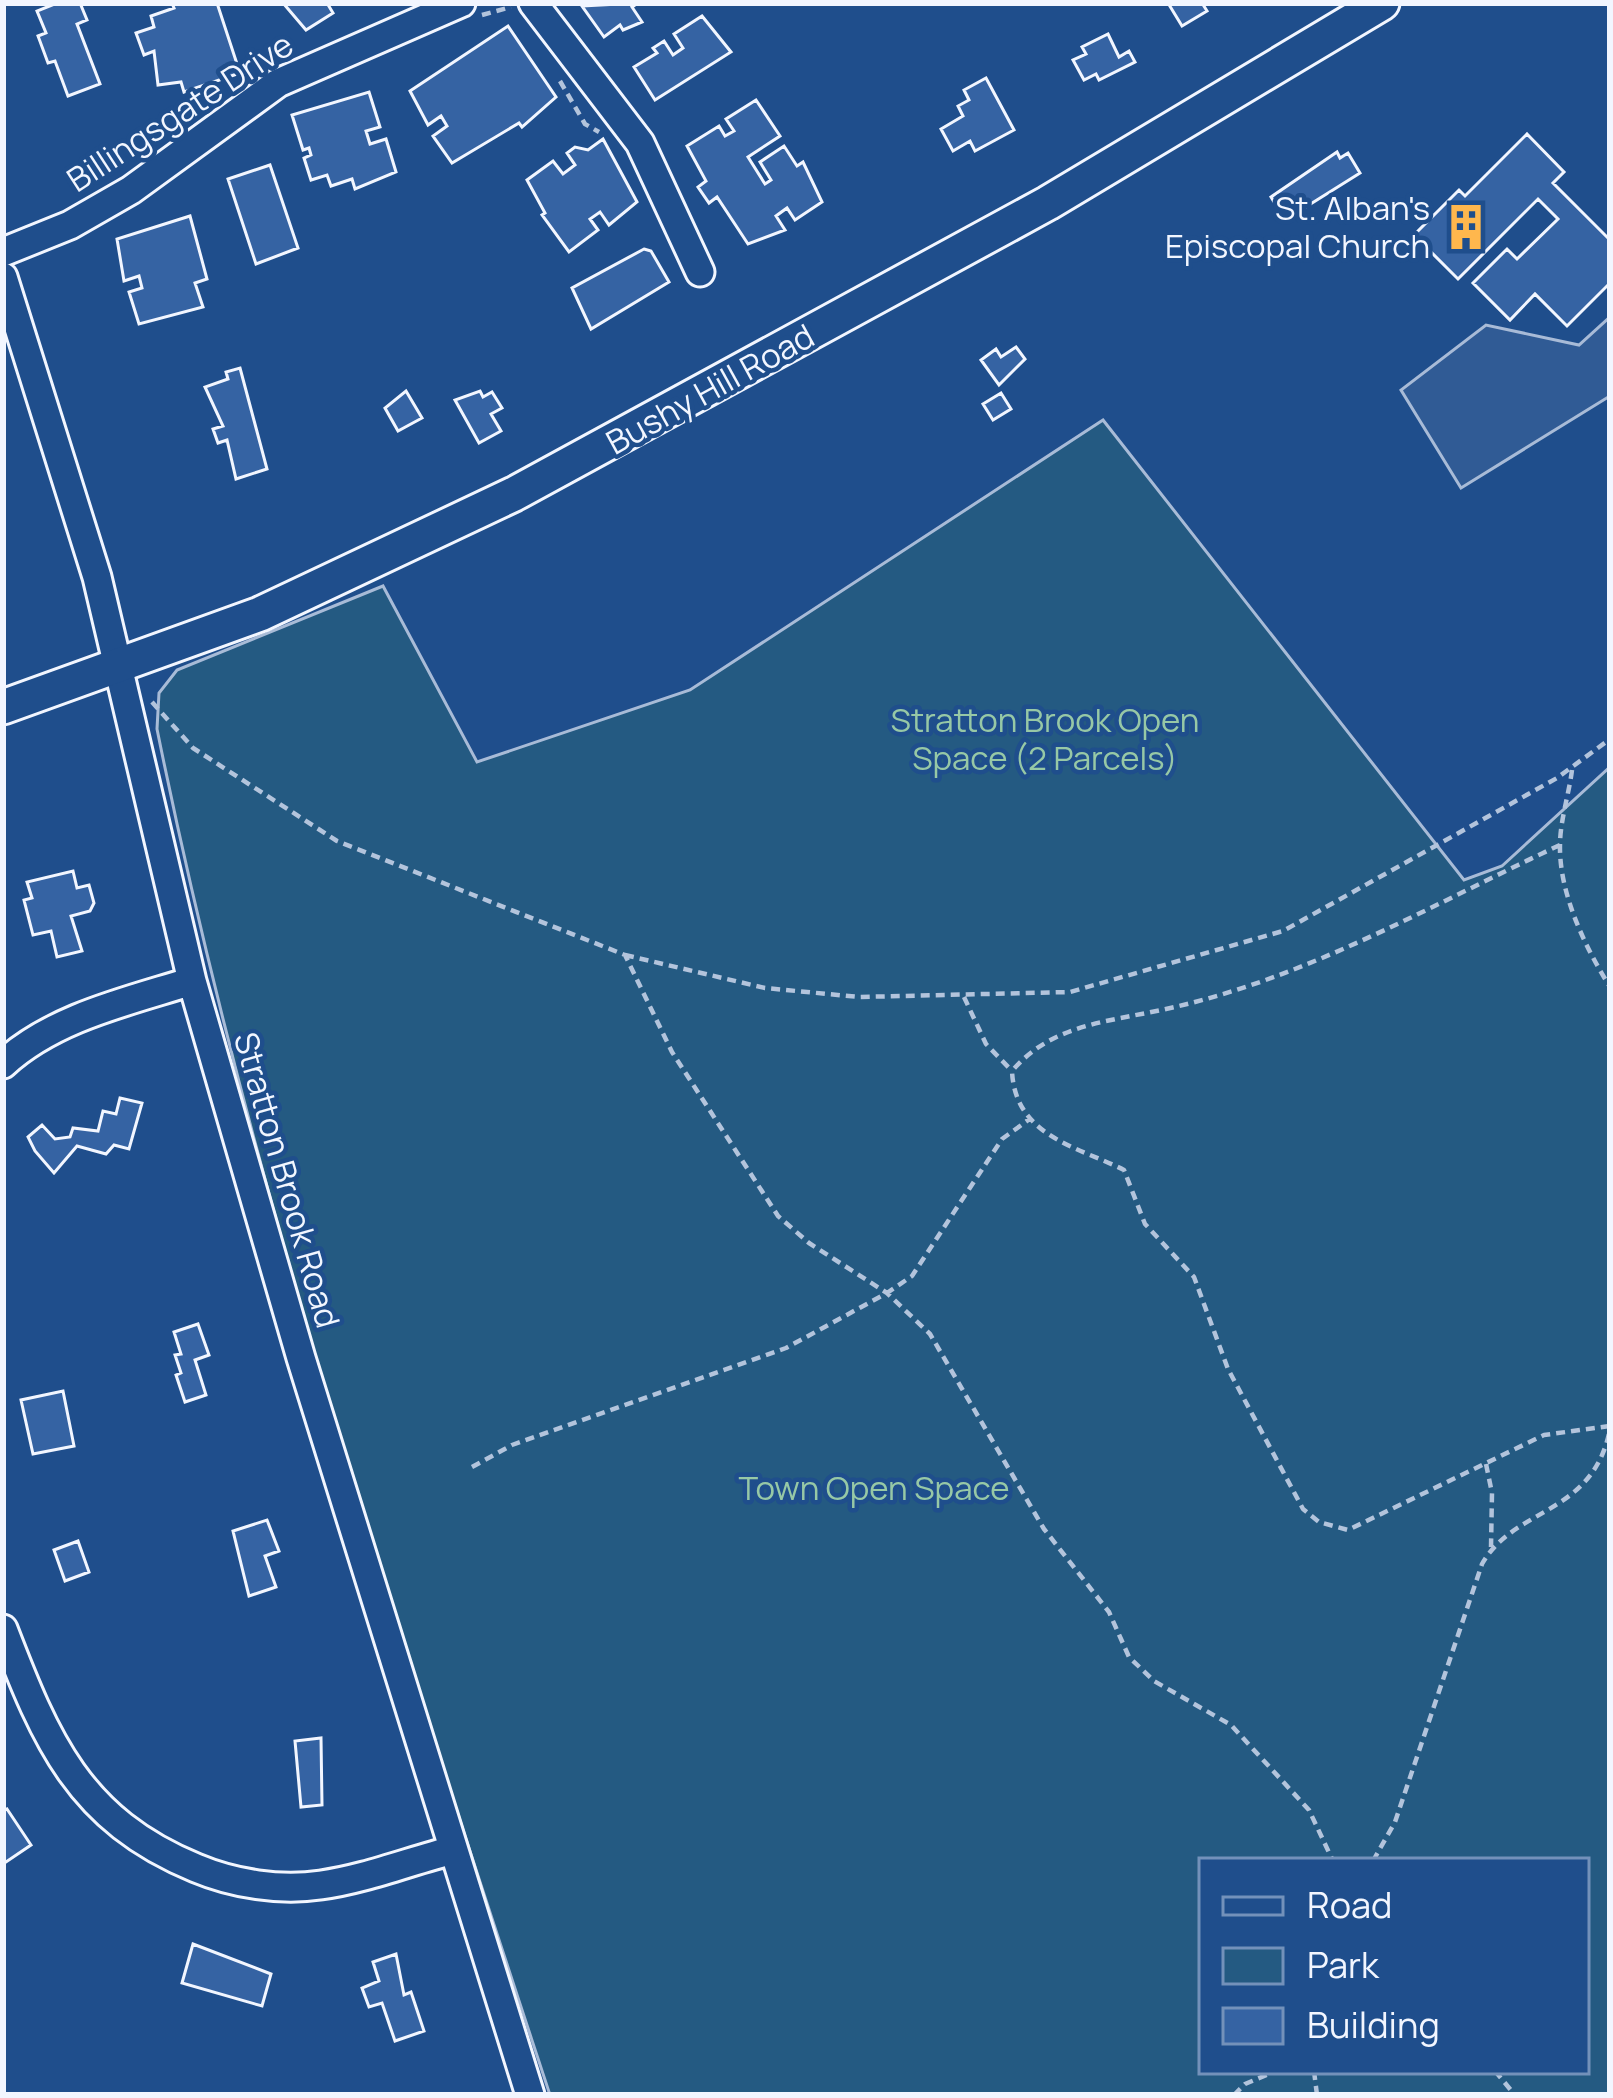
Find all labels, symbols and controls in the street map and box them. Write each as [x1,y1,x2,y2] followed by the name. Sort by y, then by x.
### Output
[58,22,301,202] street label: Billingsgate Drive
[1165,185,1430,268] place label: St. Alban's Episcopal Church
[1441,202,1491,252] building icon: St. Alban's Episcopal Church
[598,313,822,464] street label: Bushy Hill Road
[891,697,1199,780] park label: Stratton Brook Open Space (2 Parcels)
[224,1027,351,1333] street label: Stratton Brook Road
[738,1465,1010,1510] park label: Town Open Space
[1199,1858,1589,2074] legend
[1307,1880,1392,1929] text: Road
[1307,1940,1380,1989] text: Park
[1307,2000,1440,2049] text: Building

